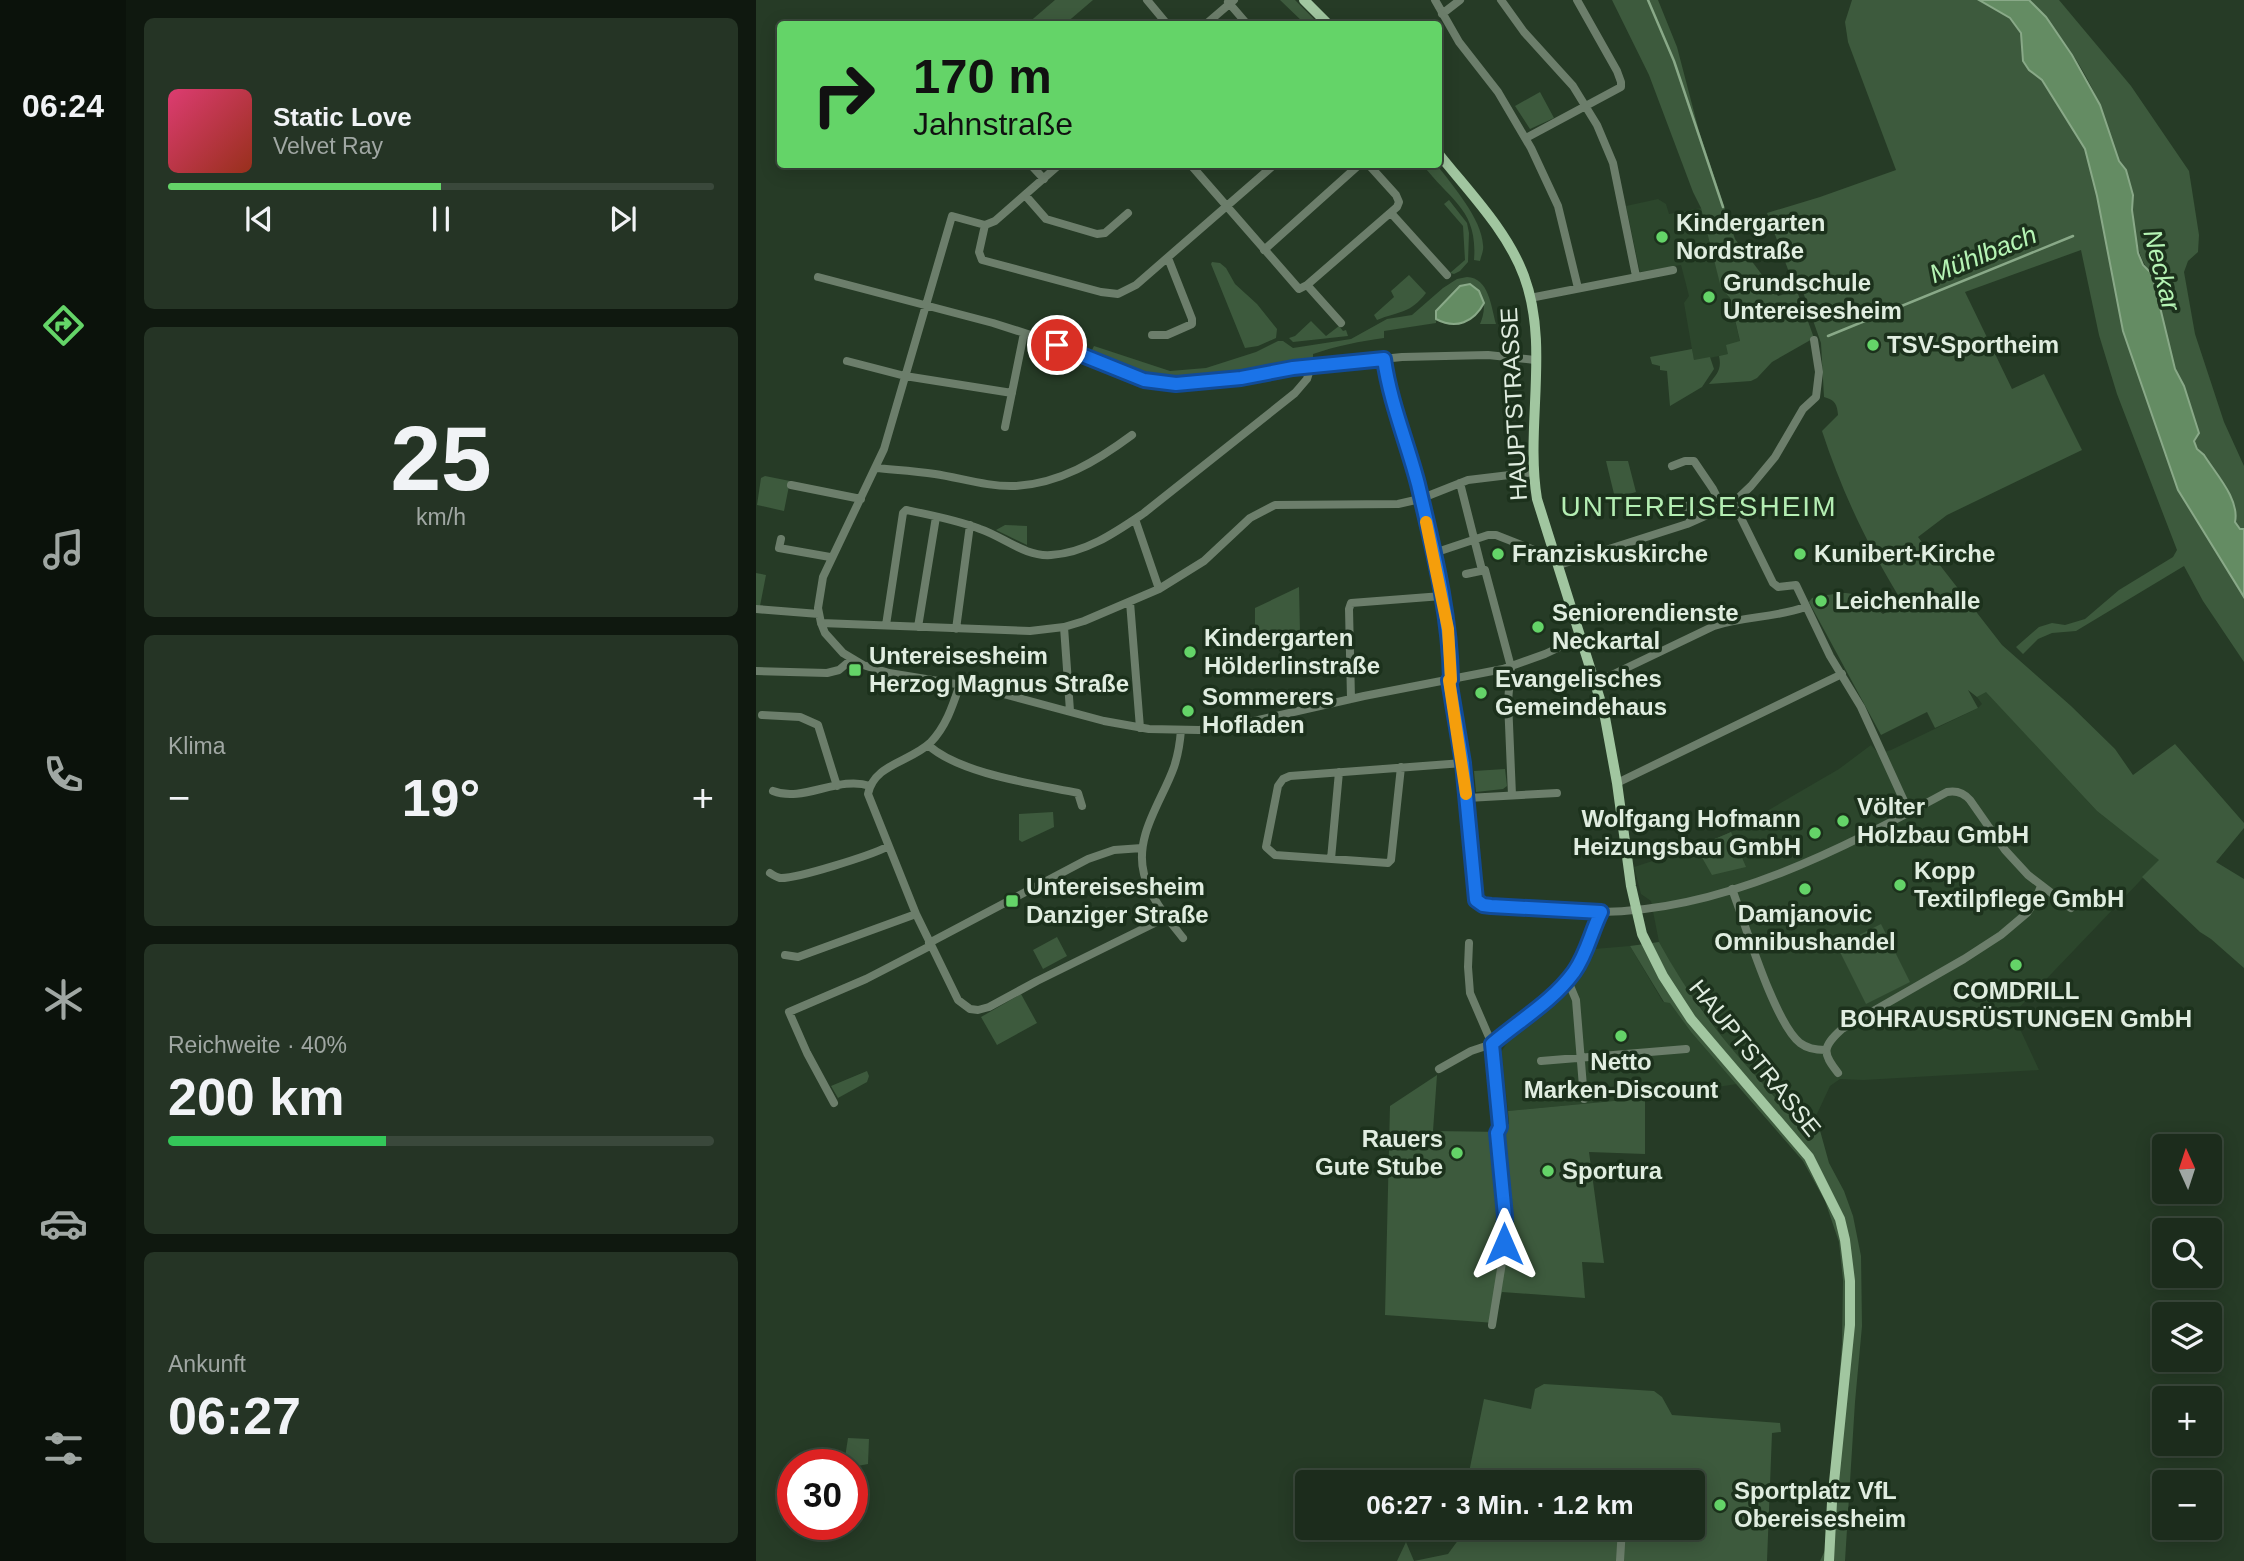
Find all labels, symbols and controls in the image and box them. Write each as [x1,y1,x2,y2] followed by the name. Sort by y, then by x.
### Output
[798,49,889,140] icon: right
[913,49,1052,103] text: 170 m
[22,88,104,124] text: 06:24
[273,102,412,132] text: Static Love
[913,106,1073,142] text: Jahnstraße
[273,133,383,159] text: Velvet Ray
[240,200,278,238] icon: previous
[422,200,460,238] icon: pause
[604,200,642,238] icon: next
[1676,209,1825,264] place label: Kindergarten Nordstraße
[1925,219,2041,289] water label: Mühlbach
[2137,226,2187,315] water label: Neckar
[1654,229,1670,245] marker: Kindergarten Nordstraße
[1723,269,1902,324] place label: Grundschule Untereisesheim
[1701,289,1717,305] marker: Grundschule Untereisesheim
[39,301,88,350] icon: directions
[1495,307,1532,501] street label: HAUPTSTRASSE
[1027,315,1087,375] pin
[1038,326,1076,364] icon: arrive
[1887,331,2059,358] place label: TSV-Sportheim
[1865,337,1881,353] marker: TSV-Sportheim
[390,408,492,509] text: 25
[1561,491,1837,522] district label: UNTEREISESHEIM
[416,504,466,530] text: km/h
[39,525,88,574] icon: music
[1512,540,1708,567] place label: Franziskuskirche
[1814,540,1995,567] place label: Kunibert-Kirche
[1490,546,1506,562] marker: Franziskuskirche
[1792,546,1808,562] marker: Kunibert-Kirche
[1835,587,1980,614] place label: Leichenhalle
[1813,593,1829,609] marker: Leichenhalle
[1552,599,1739,654] place label: Seniorendienste Neckartal
[1530,619,1546,635] marker: Seniorendienste Neckartal
[1204,624,1380,679] place label: Kindergarten Hölderlinstraße
[869,642,1129,697] place label: Untereisesheim Herzog Magnus Straße
[1182,644,1198,660] marker: Kindergarten Hölderlinstraße
[847,662,863,678] marker: Untereisesheim Herzog Magnus Straße
[1495,665,1667,720] place label: Evangelisches Gemeindehaus
[1202,683,1334,738] place label: Sommerers Hofladen
[1473,685,1489,701] marker: Evangelisches Gemeindehaus
[1180,703,1196,719] marker: Sommerers Hofladen
[168,733,226,759] text: Klima
[39,750,88,799] icon: phone
[402,769,480,827] text: 19°
[168,777,190,819] text: −
[692,777,714,819] text: +
[1857,793,2029,848] place label: Völter Holzbau GmbH
[1573,805,1801,860] place label: Wolfgang Hofmann Heizungsbau GmbH
[1835,813,1851,829] marker: Völter Holzbau GmbH
[1807,825,1823,841] marker: Wolfgang Hofmann Heizungsbau GmbH
[1914,857,2124,912] place label: Kopp Textilpflege GmbH
[1026,873,1209,928] place label: Untereisesheim Danziger Straße
[1892,877,1908,893] marker: Kopp Textilpflege GmbH
[1797,881,1813,897] marker: Damjanovic Omnibushandel
[1004,893,1020,909] marker: Untereisesheim Danziger Straße
[1714,900,1896,955] place label: Damjanovic Omnibushandel
[2008,957,2024,973] marker: COMDRILL BOHRAUSRÜSTUNGEN GmbH
[1684,974,1827,1141] street label: HAUPTSTRASSE
[39,975,88,1024] icon: climate
[1840,977,2192,1032] place label: COMDRILL BOHRAUSRÜSTUNGEN GmbH
[1613,1028,1629,1044] marker: Netto Marken-Discount
[168,1032,347,1058] text: Reichweite · 40%
[1524,1048,1718,1103] place label: Netto Marken-Discount
[168,1068,344,1126] text: 200 km
[1315,1125,1443,1180] place label: Rauers Gute Stube
[2152,1134,2222,1204] north arrow
[2152,1134,2222,1540] map controls
[1449,1145,1465,1161] marker: Rauers Gute Stube
[1562,1157,1663,1184] place label: Sportura
[1540,1163,1556,1179] marker: Sportura
[39,1199,88,1248] icon: car
[1467,1207,1541,1281] position arrow
[2152,1218,2222,1288] button: search
[2152,1302,2222,1372] button: layers
[168,1351,246,1377] text: Ankunft
[2152,1386,2222,1456] button: +
[168,1387,301,1445] text: 06:27
[39,1424,88,1473] icon: filters
[777,1449,868,1540] speed limit sign: 30
[2152,1470,2222,1540] button: −
[1734,1477,1906,1532] place label: Sportplatz VfL Obereisesheim
[1366,1490,1634,1520] text: 06:27 · 3 Min. · 1.2 km
[1712,1497,1728,1513] marker: Sportplatz VfL Obereisesheim

